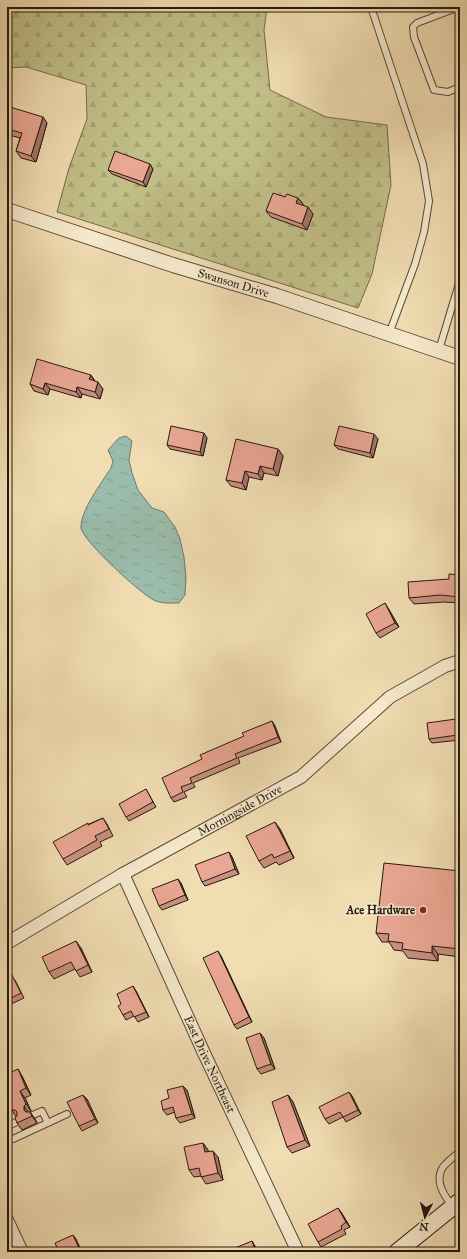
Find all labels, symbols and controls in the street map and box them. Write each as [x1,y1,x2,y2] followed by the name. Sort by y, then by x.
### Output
[196,266,271,300] street label: Swanson Drive
[195,782,284,839] street label: Morningside Drive
[345,903,415,917] place label: Ace Hardware
[418,905,428,915] marker: Ace Hardware
[181,1014,238,1116] street label: East Drive Northeast
[405,1197,445,1237] north arrow
[418,1219,429,1233] text: N

